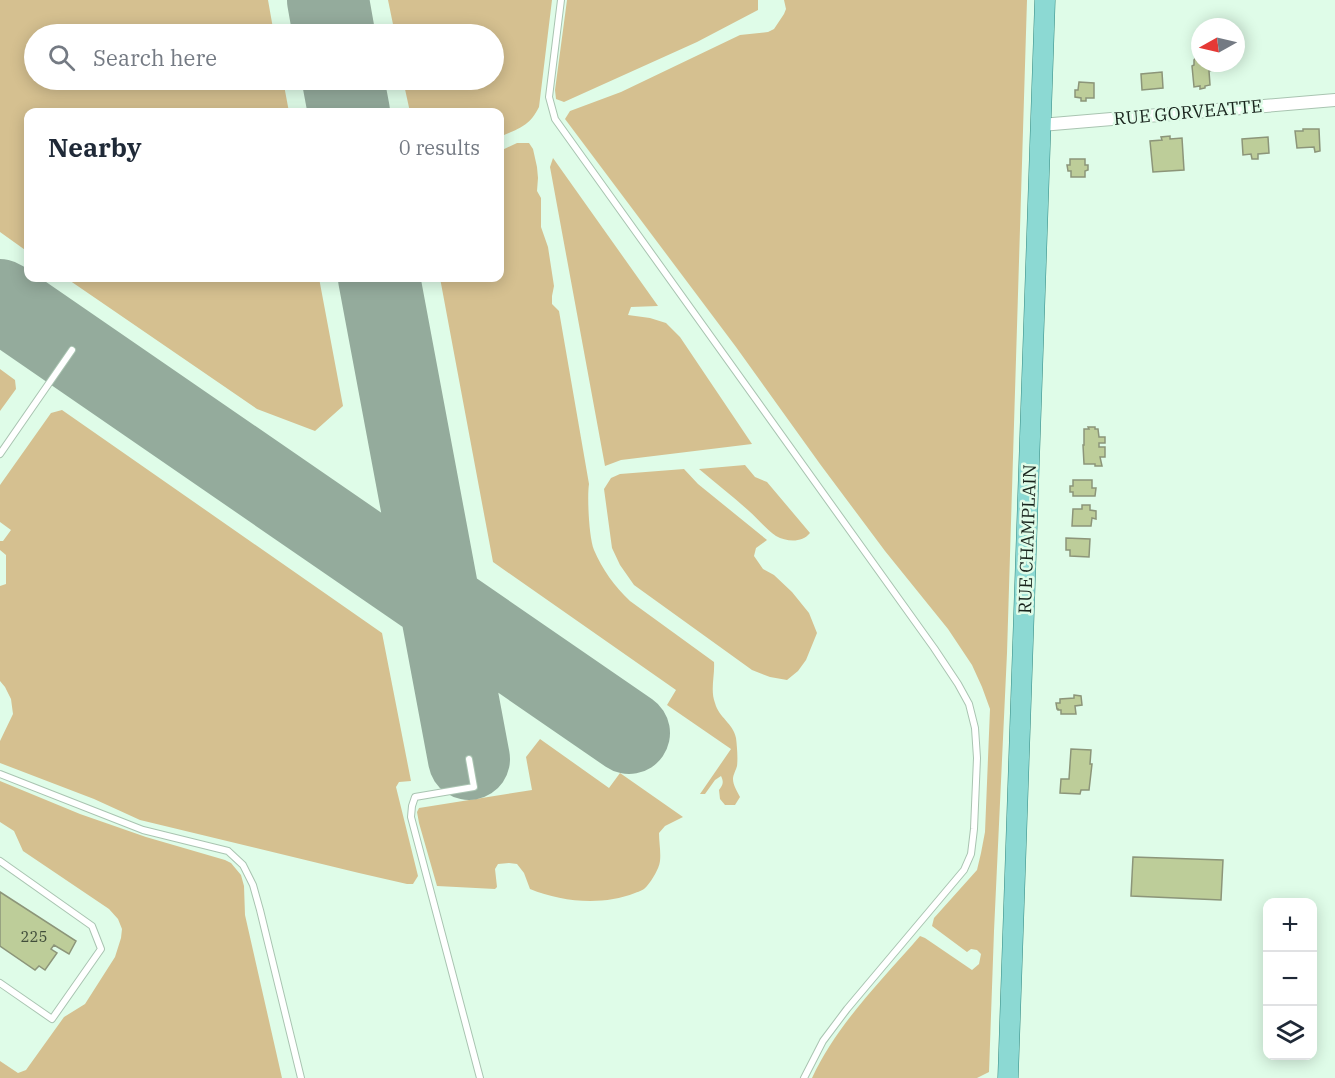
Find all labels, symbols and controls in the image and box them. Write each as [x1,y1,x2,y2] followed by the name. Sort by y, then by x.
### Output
[1191,18,1245,72] north arrow
[24,24,504,90] search box
[45,41,78,74] icon: search
[93,43,217,72] text: Search here
[1113,94,1263,130] street label: RUE GORVEATTE
[48,130,142,164] text: Nearby
[399,134,480,161] text: 0 results
[1013,464,1041,614] street label: RUE CHAMPLAIN
[1263,898,1317,1060] map controls
[1263,898,1317,952] button: +
[20,927,48,946] house number: 225
[1263,952,1317,1006] button: −
[1263,1006,1317,1060] button: layers

